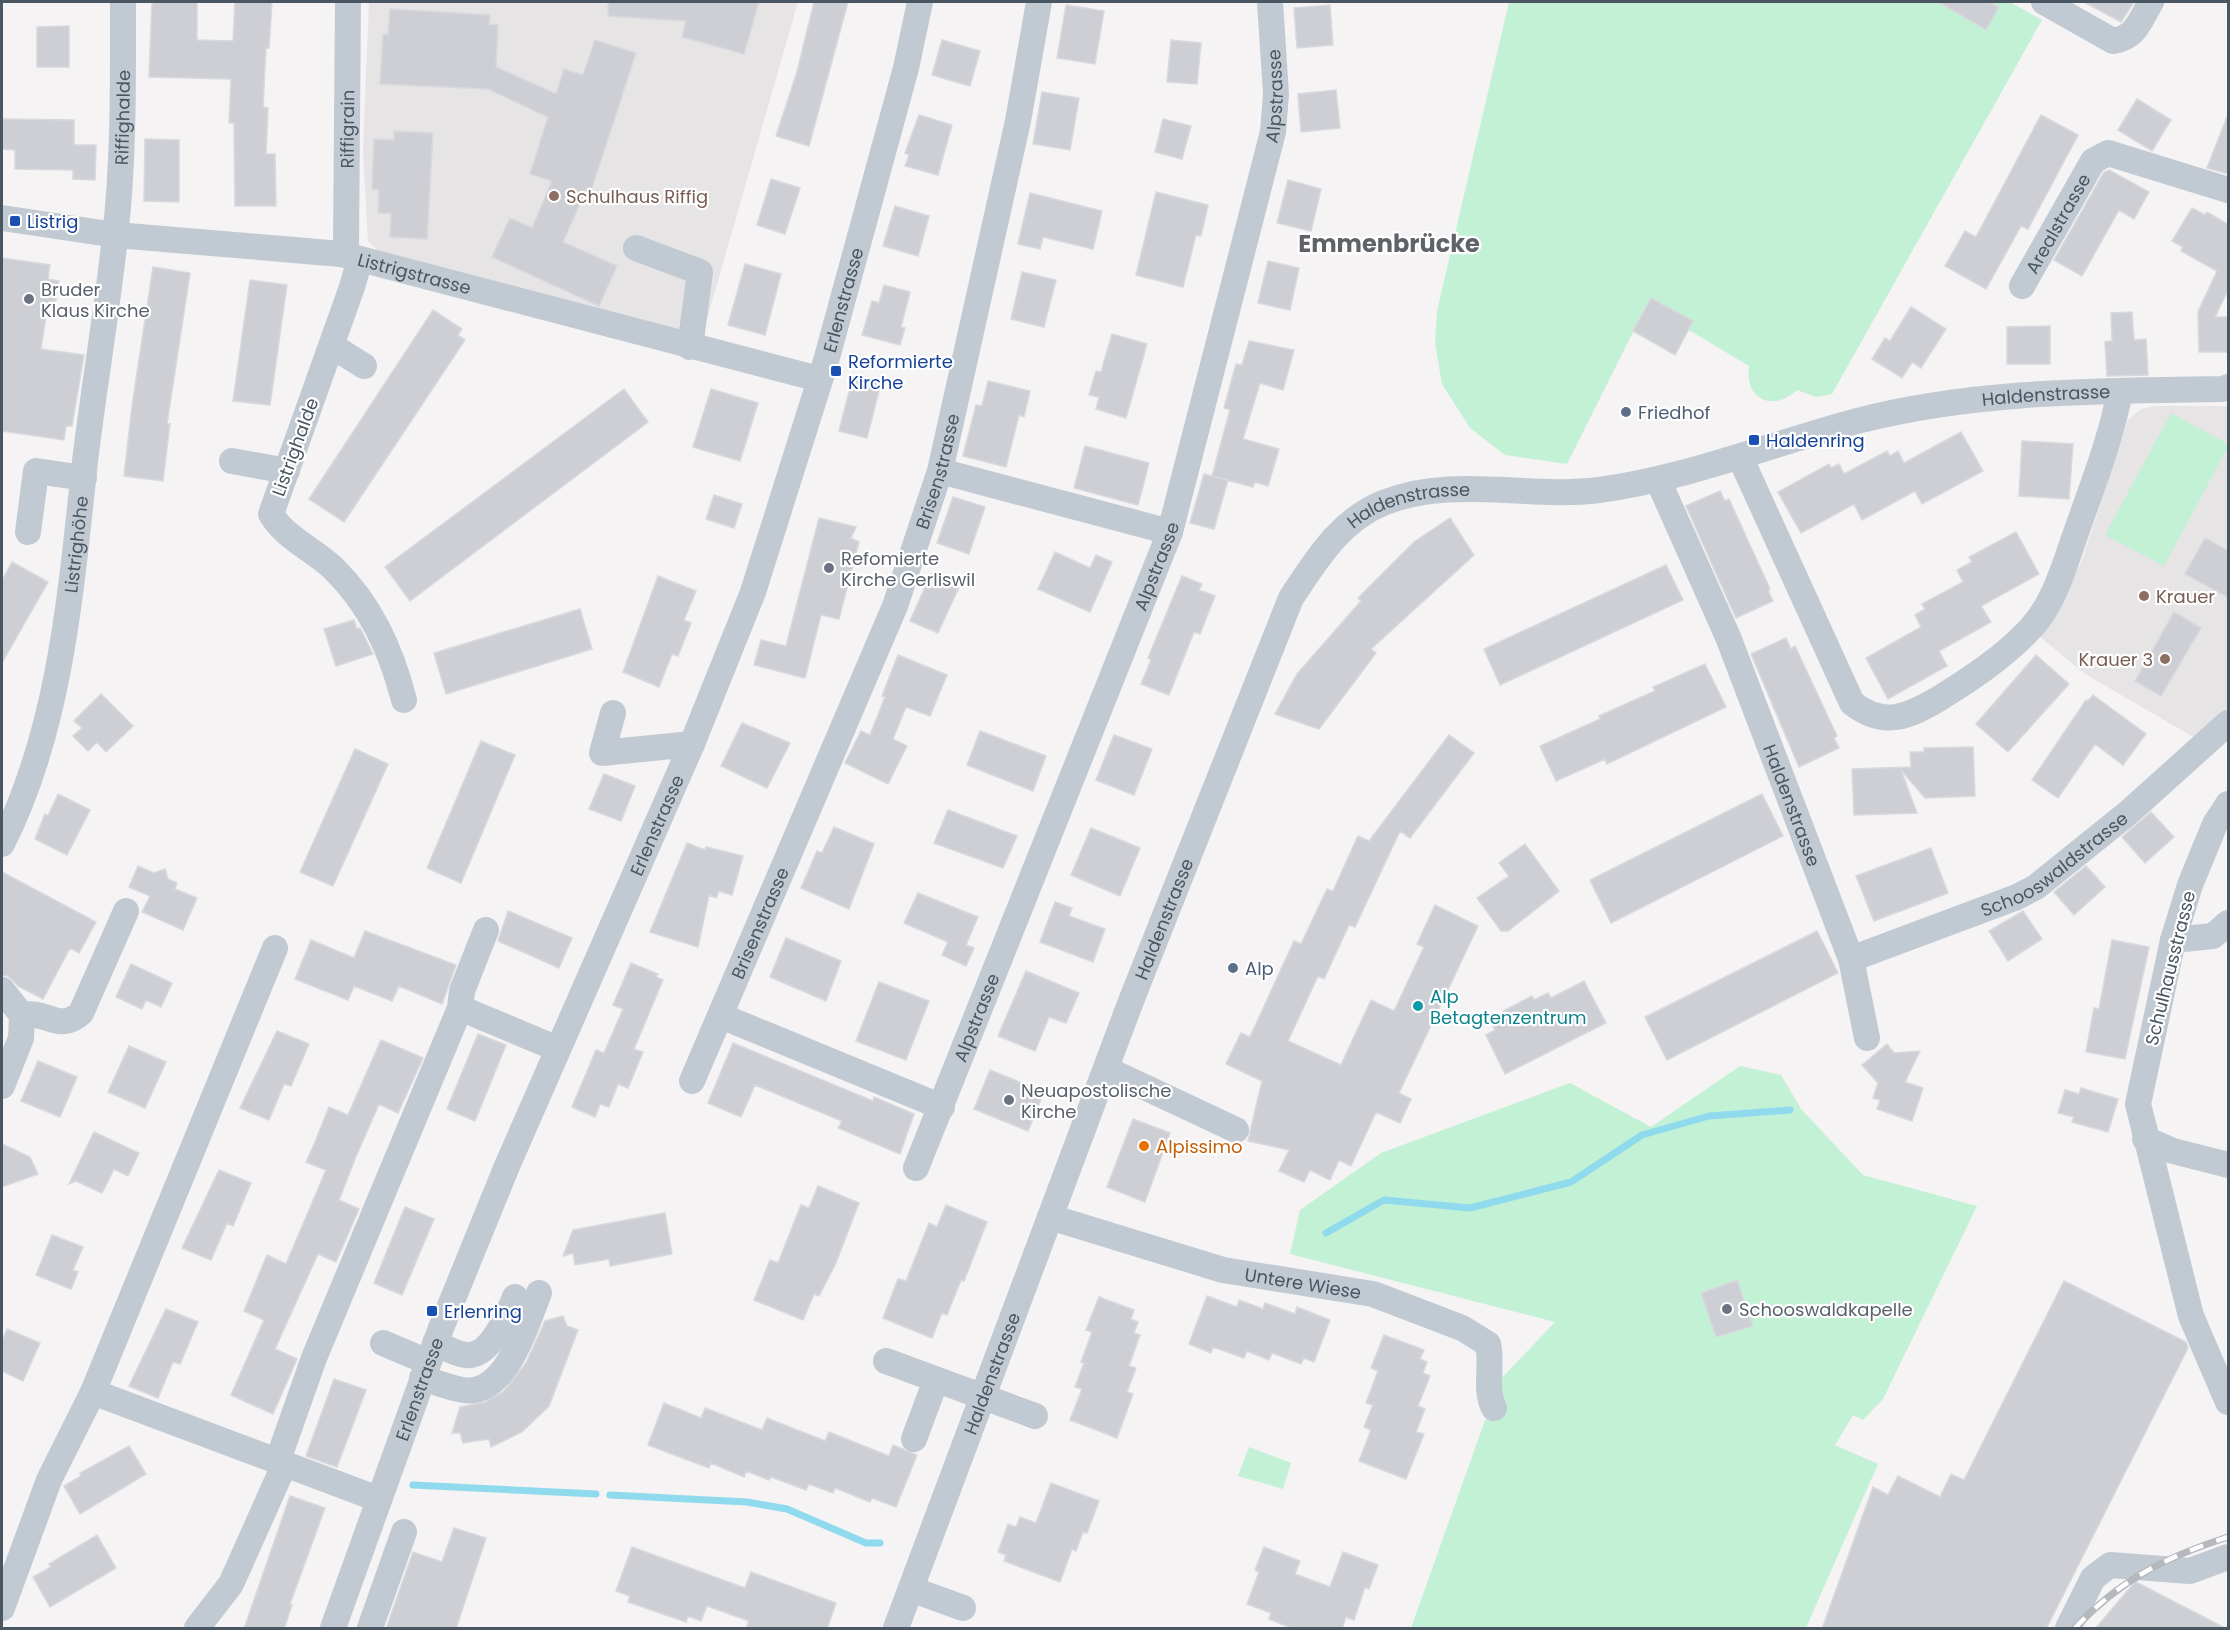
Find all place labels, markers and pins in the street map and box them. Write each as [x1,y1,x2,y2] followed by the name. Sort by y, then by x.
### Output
[566,184,708,209] place label: Schulhaus Riffig
[547,189,561,203] marker: Schulhaus Riffig
[27,209,78,234] place label: Listrig
[8,214,22,228] marker: Listrig
[41,277,150,323] place label: Bruder Klaus Kirche
[22,292,36,306] marker: Bruder Klaus Kirche
[848,349,953,395] place label: Reformierte Kirche
[829,364,843,378] marker: Reformierte Kirche
[1638,400,1711,425] place label: Friedhof
[1619,405,1633,419] marker: Friedhof
[1766,428,1865,453] place label: Haldenring
[1747,433,1761,447] marker: Haldenring
[841,546,975,592] place label: Refomierte Kirche Gerliswil
[822,561,836,575] marker: Refomierte Kirche Gerliswil
[2156,584,2215,609] place label: Krauer
[2137,589,2151,603] marker: Krauer
[2079,647,2153,672] place label: Krauer 3
[2158,652,2172,666] marker: Krauer 3
[1245,956,1274,981] place label: Alp
[1226,961,1240,975] marker: Alp
[1430,984,1587,1030] place label: Alp Betagtenzentrum
[1411,999,1425,1013] marker: Alp Betagtenzentrum
[1021,1078,1172,1124] place label: Neuapostolische Kirche
[1002,1093,1016,1107] marker: Neuapostolische Kirche
[1156,1134,1242,1159] place label: Alpissimo
[1137,1139,1151,1153] marker: Alpissimo
[1739,1297,1913,1322] place label: Schooswaldkapelle
[444,1299,522,1324] place label: Erlenring
[1720,1302,1734,1316] marker: Schooswaldkapelle
[425,1304,439,1318] marker: Erlenring

